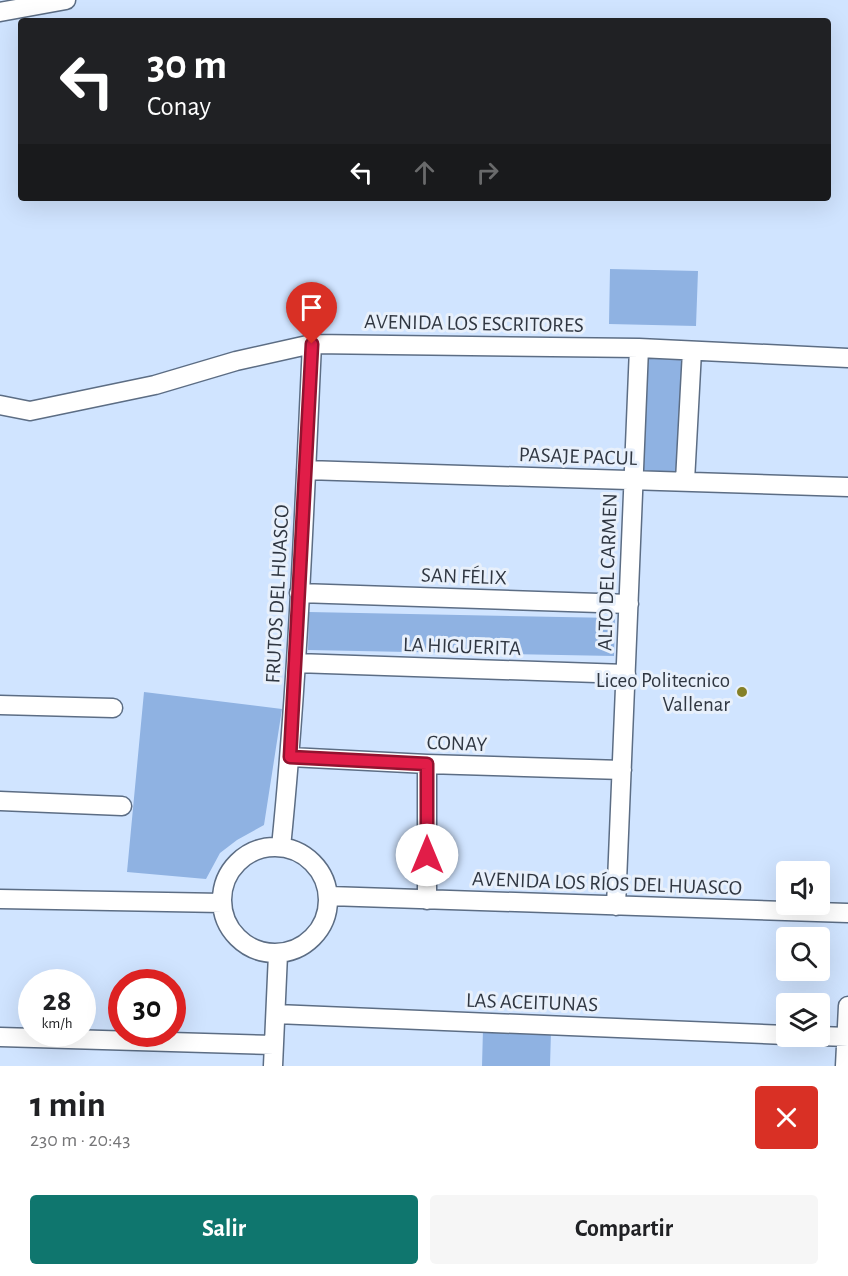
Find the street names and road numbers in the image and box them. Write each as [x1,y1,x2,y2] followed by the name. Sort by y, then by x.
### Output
[364,311,584,336] street label: AVENIDA LOS ESCRITORES
[518,444,638,469] street label: PASAJE PACUL
[594,493,621,651] street label: ALTO DEL CARMEN
[262,504,293,684] street label: FRUTOS DEL HUASCO
[421,563,507,588] street label: SAN FÉLIX
[403,634,521,659] street label: LA HIGUERITA
[426,732,488,755] street label: CONAY
[472,866,742,899] street label: AVENIDA LOS RÍOS DEL HUASCO
[466,990,599,1015] street label: LAS ACEITUNAS

